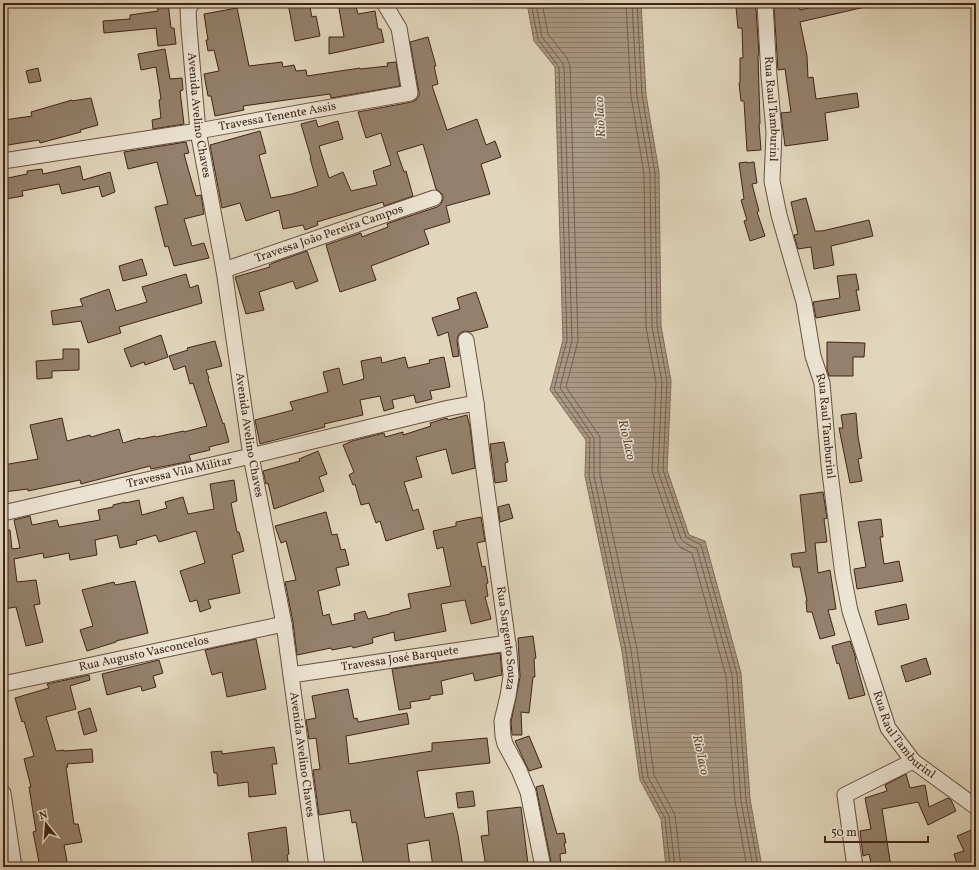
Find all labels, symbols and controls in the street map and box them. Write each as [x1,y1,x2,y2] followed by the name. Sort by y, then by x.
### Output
[183,52,215,179] street label: Avenida Avelino Chaves
[760,56,782,162] street label: Rua Raul Tamburinl
[591,96,611,138] water label: Rio Iaco
[217,98,337,135] street label: Travessa Tenente Assis
[253,201,405,267] street label: Travessa João Pereira Campos
[811,371,839,480] street label: Rua Raul Tamburinl
[231,372,267,499] street label: Avenida Avelino Chaves
[613,418,639,462] water label: Rio Iaco
[125,453,234,492] street label: Travessa Vila Militar
[492,585,519,691] street label: Rua Sargento Souza
[77,632,210,676] street label: Rua Augusto Vasconcelos
[340,642,460,676] street label: Travessa José Barquete
[868,689,939,783] street label: Rua Raul Tamburinl
[285,691,318,818] street label: Avenida Avelino Chaves
[687,733,713,777] water label: Rio Iaco
[26,804,66,844] north arrow
[37,808,50,824] text: N
[825,818,928,844] scale bar
[831,825,857,841] text: 50 m

